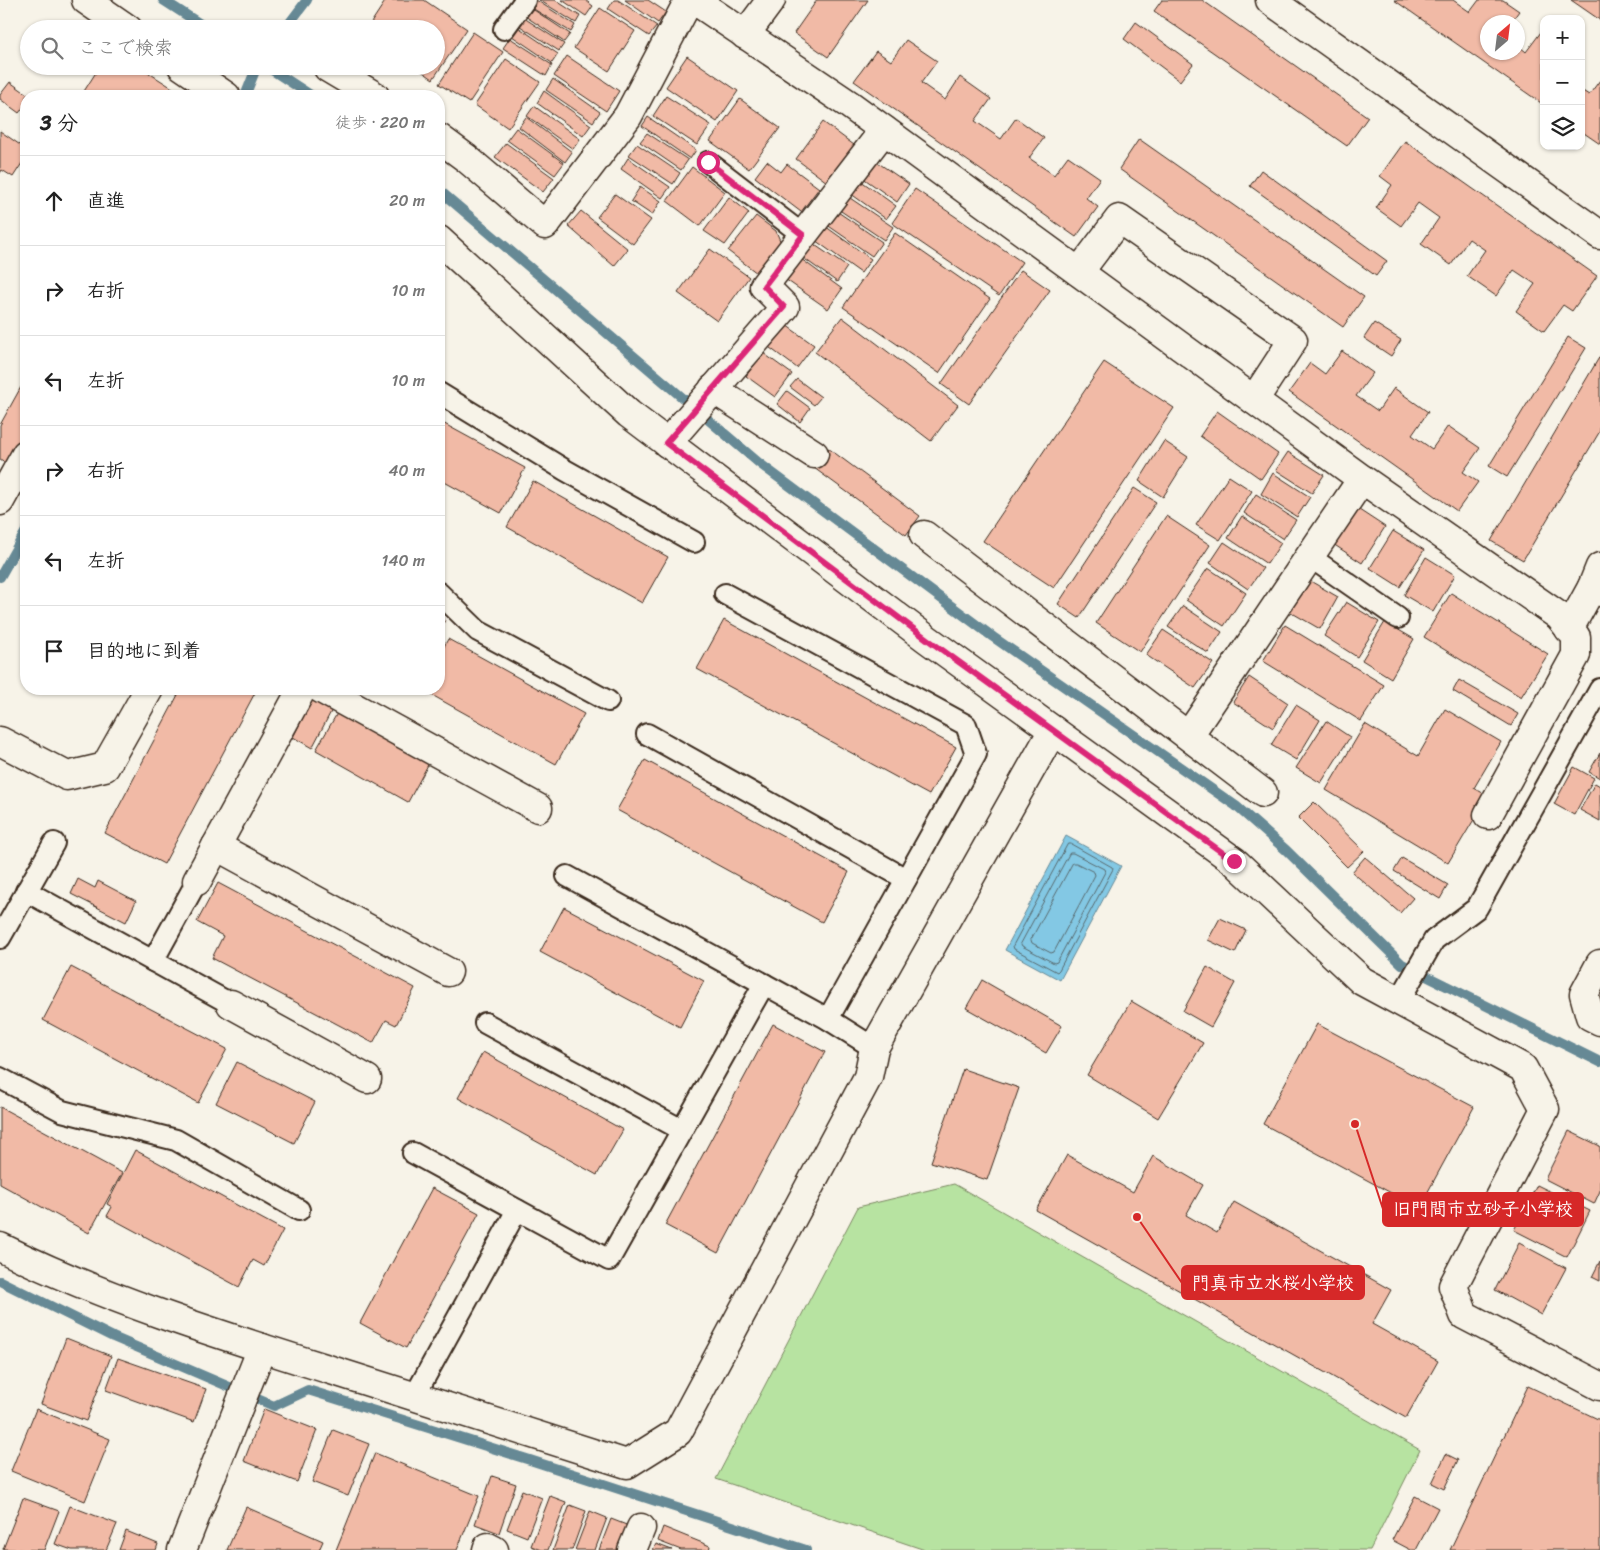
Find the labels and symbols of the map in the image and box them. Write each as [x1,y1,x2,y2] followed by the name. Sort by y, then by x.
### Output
[1480,15,1525,60] north arrow
[697,151,720,174] route start
[1223,850,1246,873] route end
[1383,1193,1583,1226] callout: 旧門間市立砂子小学校
[1393,1193,1573,1225] text: 旧門間市立砂子小学校
[1182,1266,1364,1299] callout: 門真市立水桜小学校
[1192,1267,1354,1299] text: 門真市立水桜小学校

